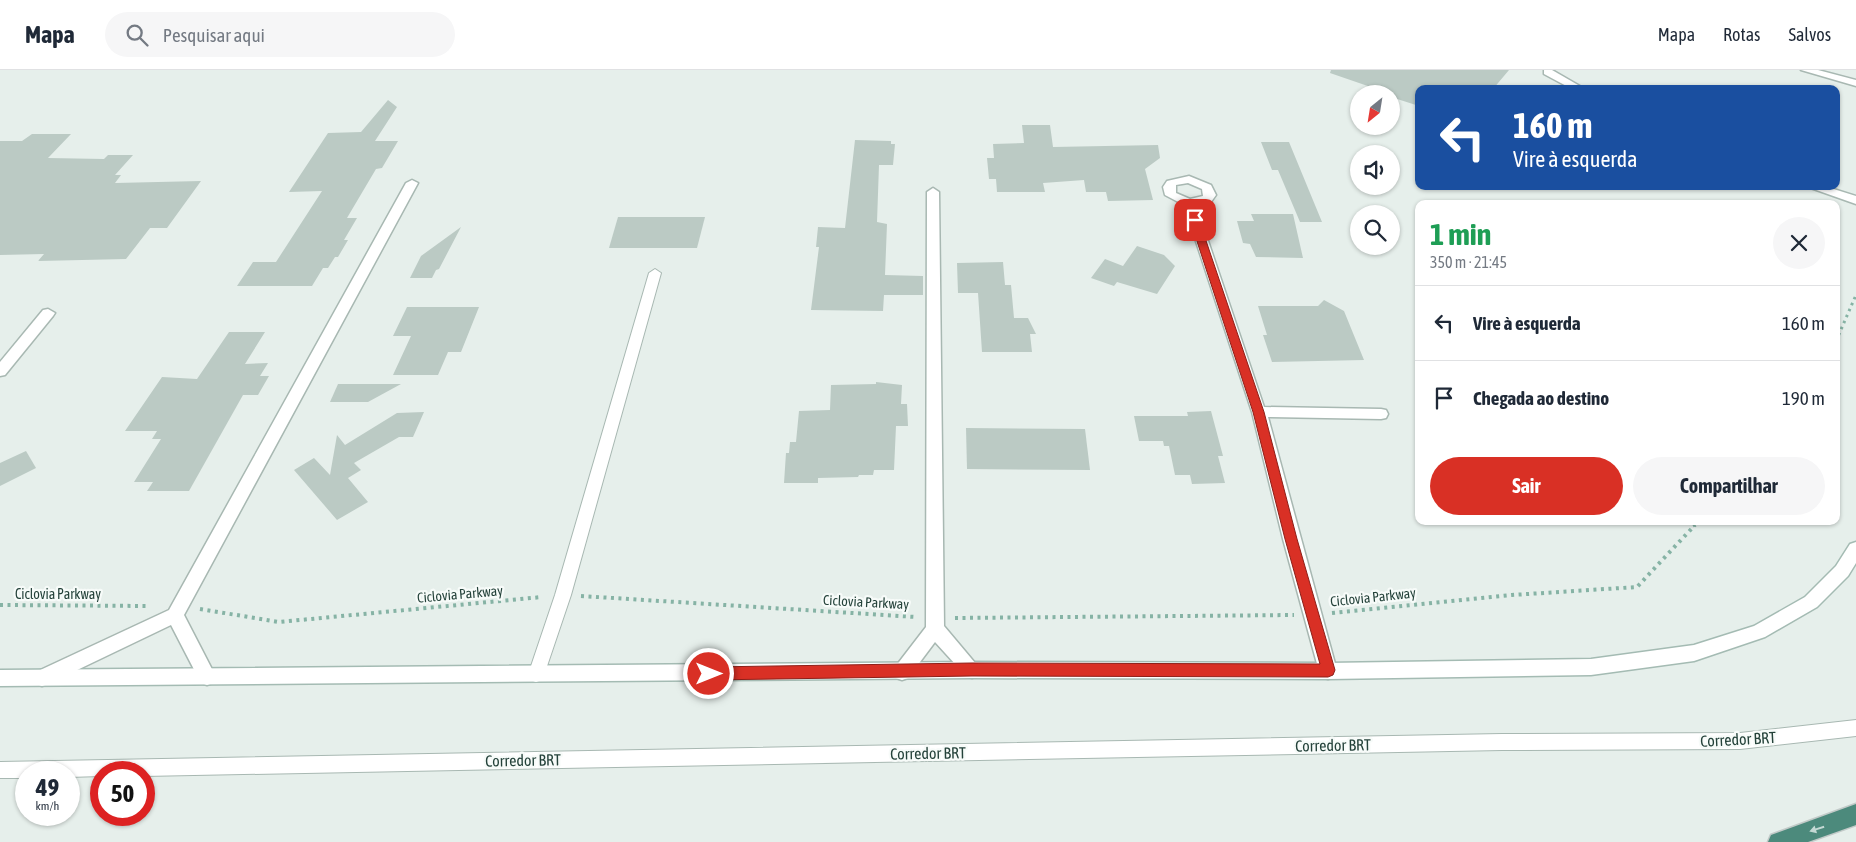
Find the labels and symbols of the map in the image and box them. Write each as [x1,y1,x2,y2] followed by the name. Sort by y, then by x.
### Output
[1350,85,1400,135] north arrow
[1174,199,1216,241] pin
[416,582,504,606] street label: Ciclovia Parkway
[1329,585,1417,609] street label: Ciclovia Parkway
[15,586,101,602] street label: Ciclovia Parkway
[823,592,910,612] street label: Ciclovia Parkway
[682,647,734,699] position arrow
[1700,728,1776,750] street label: Corredor BRT
[1295,735,1371,755] street label: Corredor BRT
[890,743,966,763] street label: Corredor BRT
[485,750,561,770] street label: Corredor BRT
[90,761,155,826] speed limit sign: 50
[1810,826,1825,833] one-way arrow

